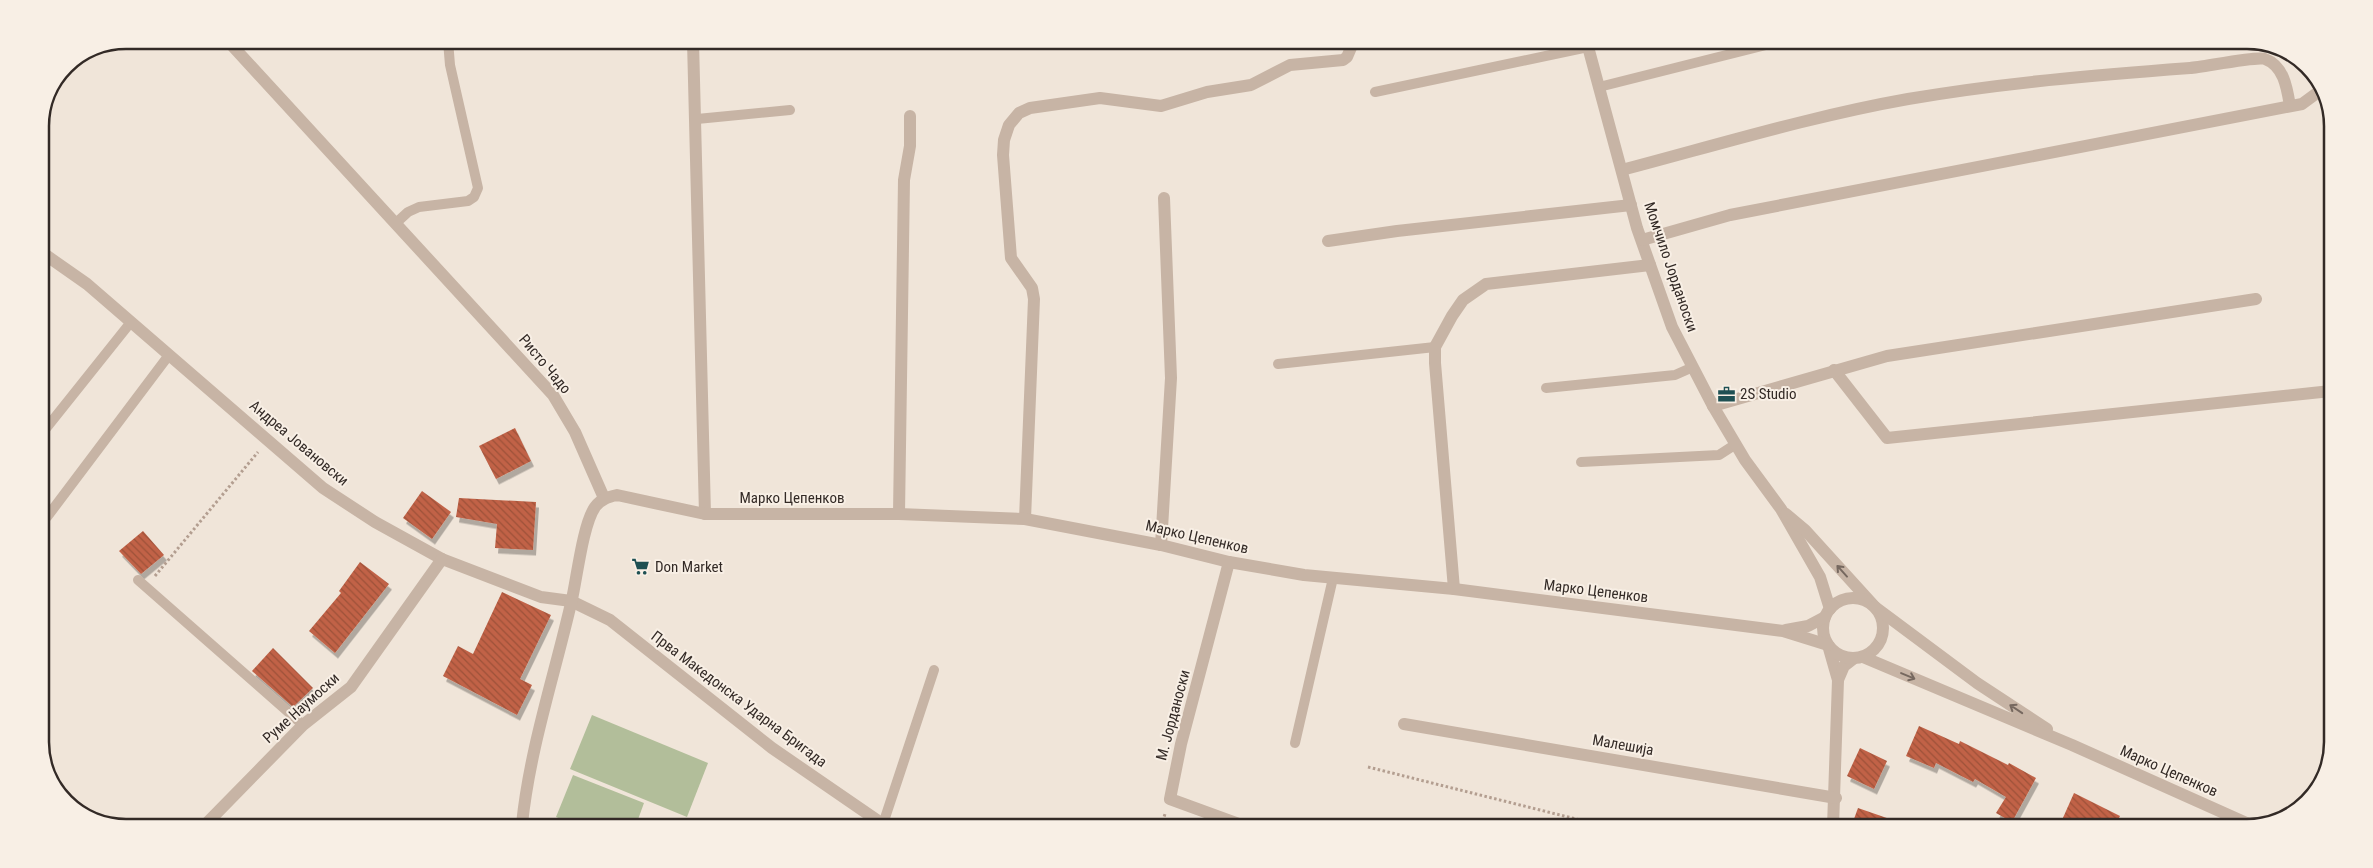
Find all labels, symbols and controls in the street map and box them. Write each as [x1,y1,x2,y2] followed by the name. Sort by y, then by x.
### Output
[1640,200,1702,334] street label: Момчило Јорданоски
[515,331,575,397] street label: Ристо Чадо
[1716,384,1736,404] office icon: 2S Studio
[1740,385,1797,403] place label: 2S Studio
[246,396,352,490] street label: Андреа Јовановски
[740,489,845,507] street label: Марко Цепенков
[1144,516,1250,558] street label: Марко Цепенков
[631,557,651,577] supermarket icon: Don Market
[655,558,723,576] place label: Don Market
[1836,564,1848,577] one-way arrow
[1543,576,1649,606] street label: Марко Цепенков
[648,627,830,771] street label: Прва Македонска Ударна Бригада
[1152,668,1194,762] street label: М. Јорданоски
[259,669,343,747] street label: Руме Наумоски
[1900,672,1915,682] one-way arrow
[2010,704,2024,714] one-way arrow
[1591,731,1655,759] street label: Малешија
[2117,741,2221,801] street label: Марко Цепенков

